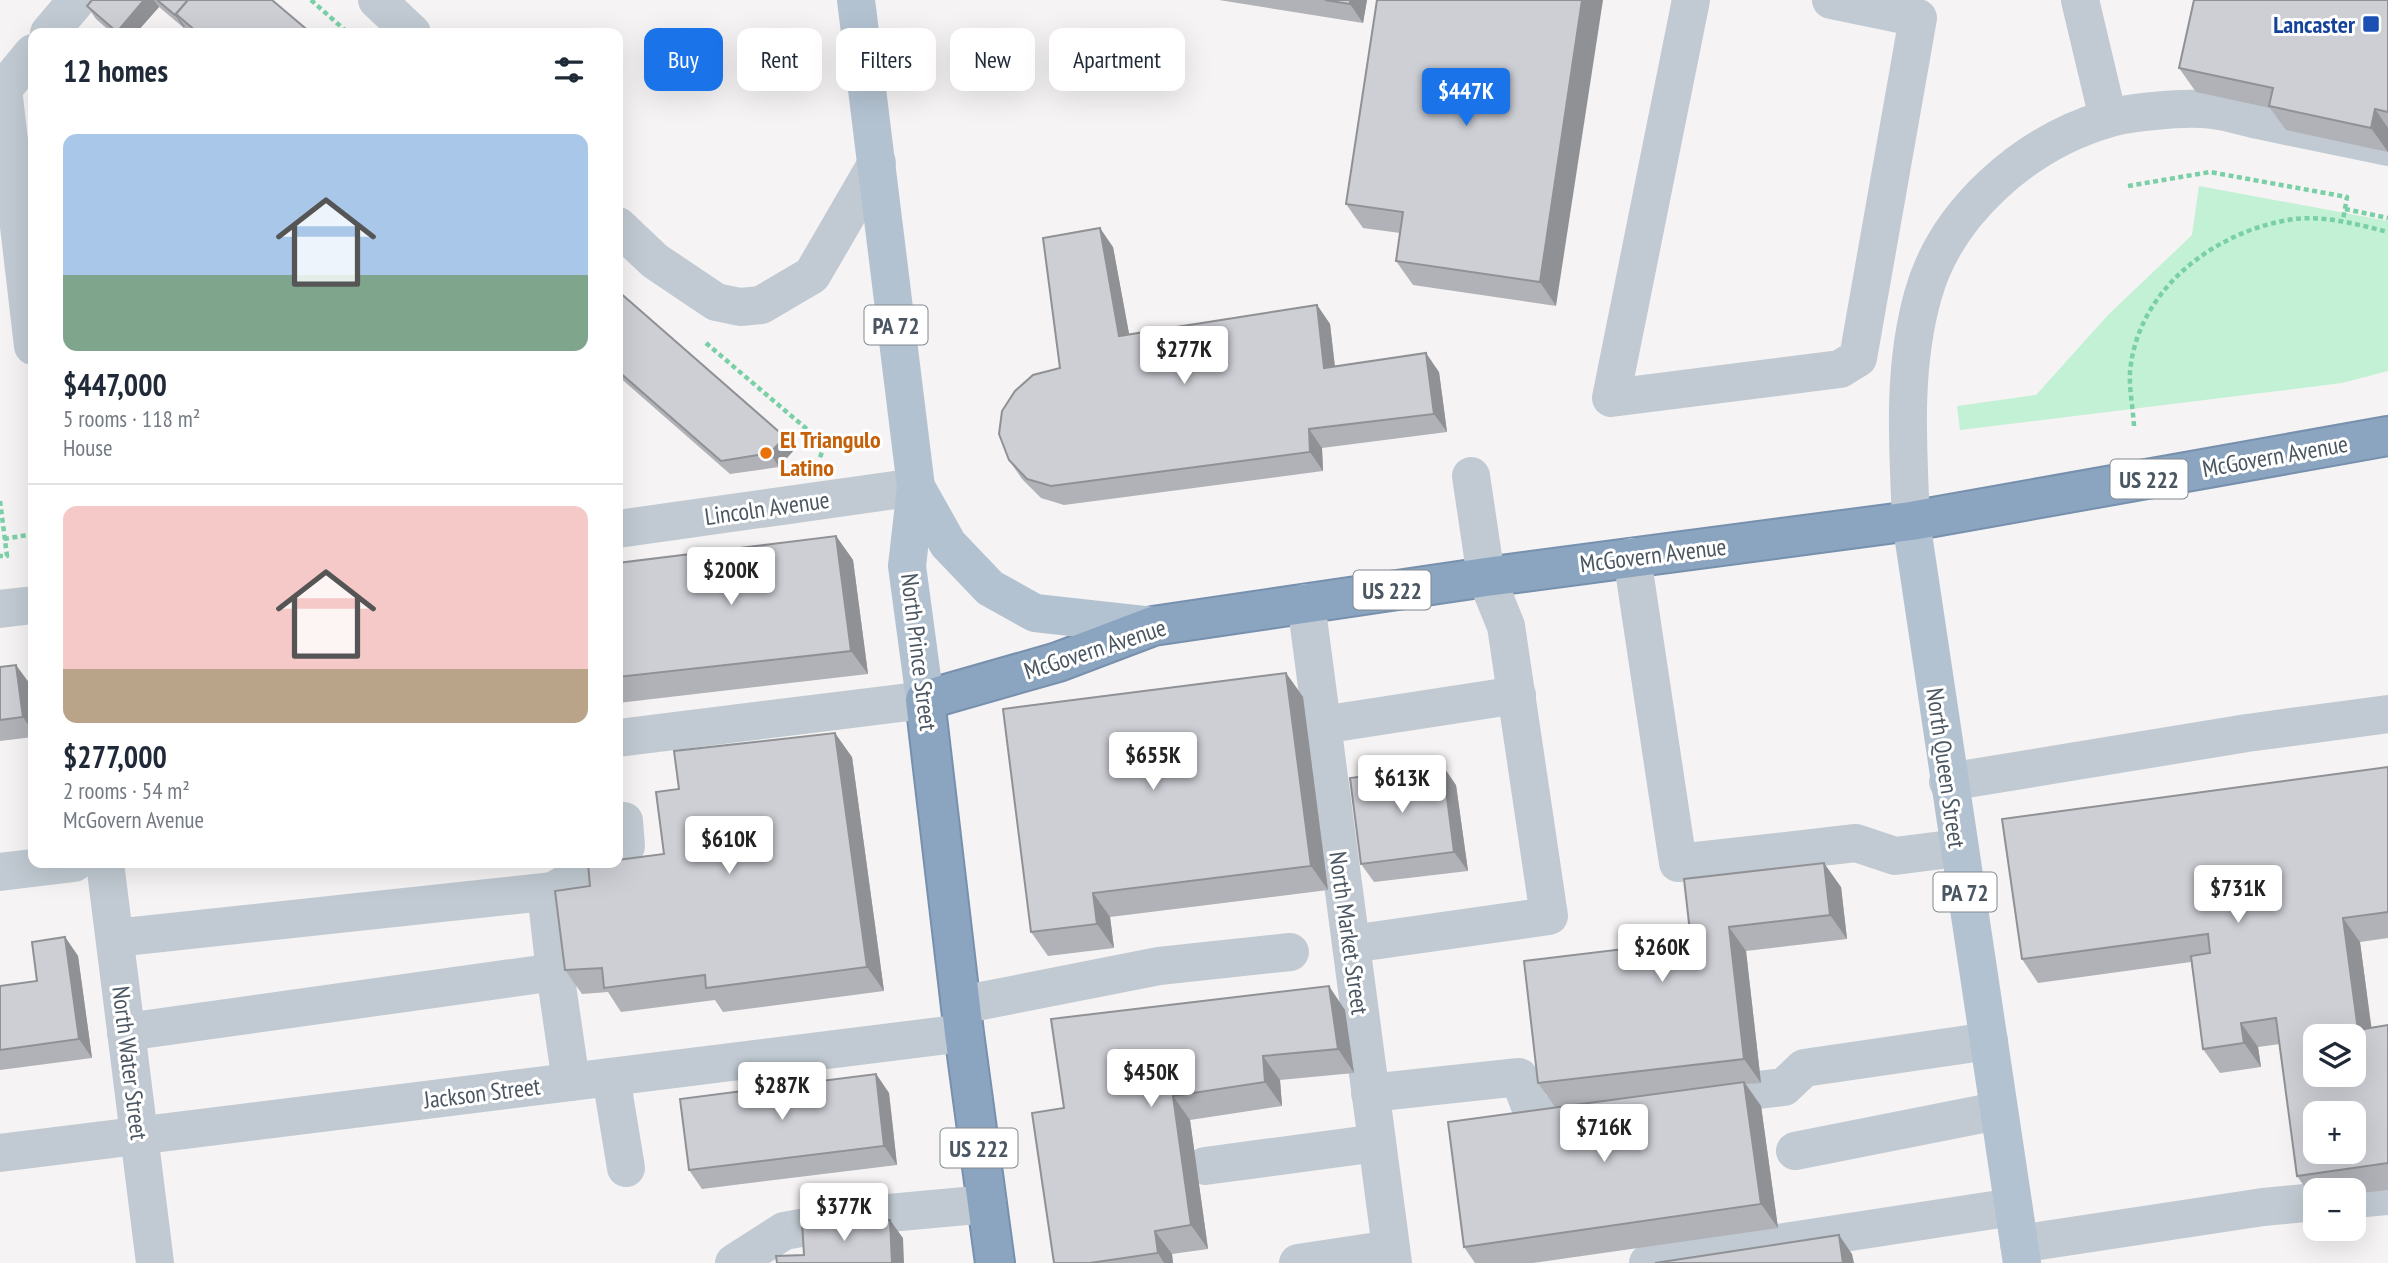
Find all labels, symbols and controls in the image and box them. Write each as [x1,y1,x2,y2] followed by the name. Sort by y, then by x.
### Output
[2273,9,2356,40] place label: Lancaster
[2361,14,2381,34] marker: Lancaster
[644,28,723,91] chip: Buy
[737,28,822,91] chip: Rent
[836,28,936,91] chip: Filters
[950,28,1035,91] chip: New
[1049,28,1185,91] chip: Apartment
[63,51,168,90] text: 12 homes
[550,51,588,89] icon: filters
[1417,68,1515,128] pin: $447K
[1438,76,1494,105] text: $447K
[263,179,389,305] icon: home
[864,306,928,344] road number: PA 72
[1135,326,1233,386] pin: $277K
[1156,334,1212,363] text: $277K
[63,365,167,404] text: $447,000
[63,404,200,433] text: 5 rooms · 118 m²
[780,424,881,483] place label: El Triangulo Latino
[2200,428,2350,484] street label: McGovern Avenue
[63,433,113,462] text: House
[758,445,774,461] marker: El Triangulo Latino
[2110,460,2188,499] road number: US 222
[703,484,831,532] street label: Lincoln Avenue
[1578,531,1728,579] street label: McGovern Avenue
[682,548,780,607] pin: $200K
[263,551,389,677] icon: home
[703,555,759,584] text: $200K
[1354,570,1430,610] road number: US 222
[894,572,944,733] street label: North Prince Street
[1020,612,1170,686] street label: McGovern Avenue
[1919,686,1973,850] street label: North Queen Street
[1104,732,1202,792] pin: $655K
[63,737,167,776] text: $277,000
[1125,740,1181,769] text: $655K
[1353,756,1451,815] pin: $613K
[1374,763,1430,792] text: $613K
[63,776,190,805] text: 2 rooms · 54 m²
[63,805,204,834] text: McGovern Avenue
[680,816,778,876] pin: $610K
[701,824,757,853] text: $610K
[1322,849,1376,1017] street label: North Market Street
[2189,866,2287,925] pin: $731K
[1934,872,1996,912] road number: PA 72
[2210,873,2266,902] text: $731K
[1613,925,1711,984] pin: $260K
[1634,932,1690,961] text: $260K
[105,984,155,1142] street label: North Water Street
[2303,1024,2366,1241] map controls
[2303,1024,2366,1087] button: layers
[1102,1050,1200,1109] pin: $450K
[1123,1057,1179,1086] text: $450K
[733,1062,831,1122] pin: $287K
[421,1070,542,1116] street label: Jackson Street
[754,1070,810,1099] text: $287K
[2303,1101,2366,1164] button: +
[1555,1104,1653,1164] pin: $716K
[1576,1112,1632,1141] text: $716K
[940,1128,1018,1168] road number: US 222
[2303,1178,2366,1241] button: −
[795,1184,893,1243] pin: $377K
[816,1191,872,1220] text: $377K

